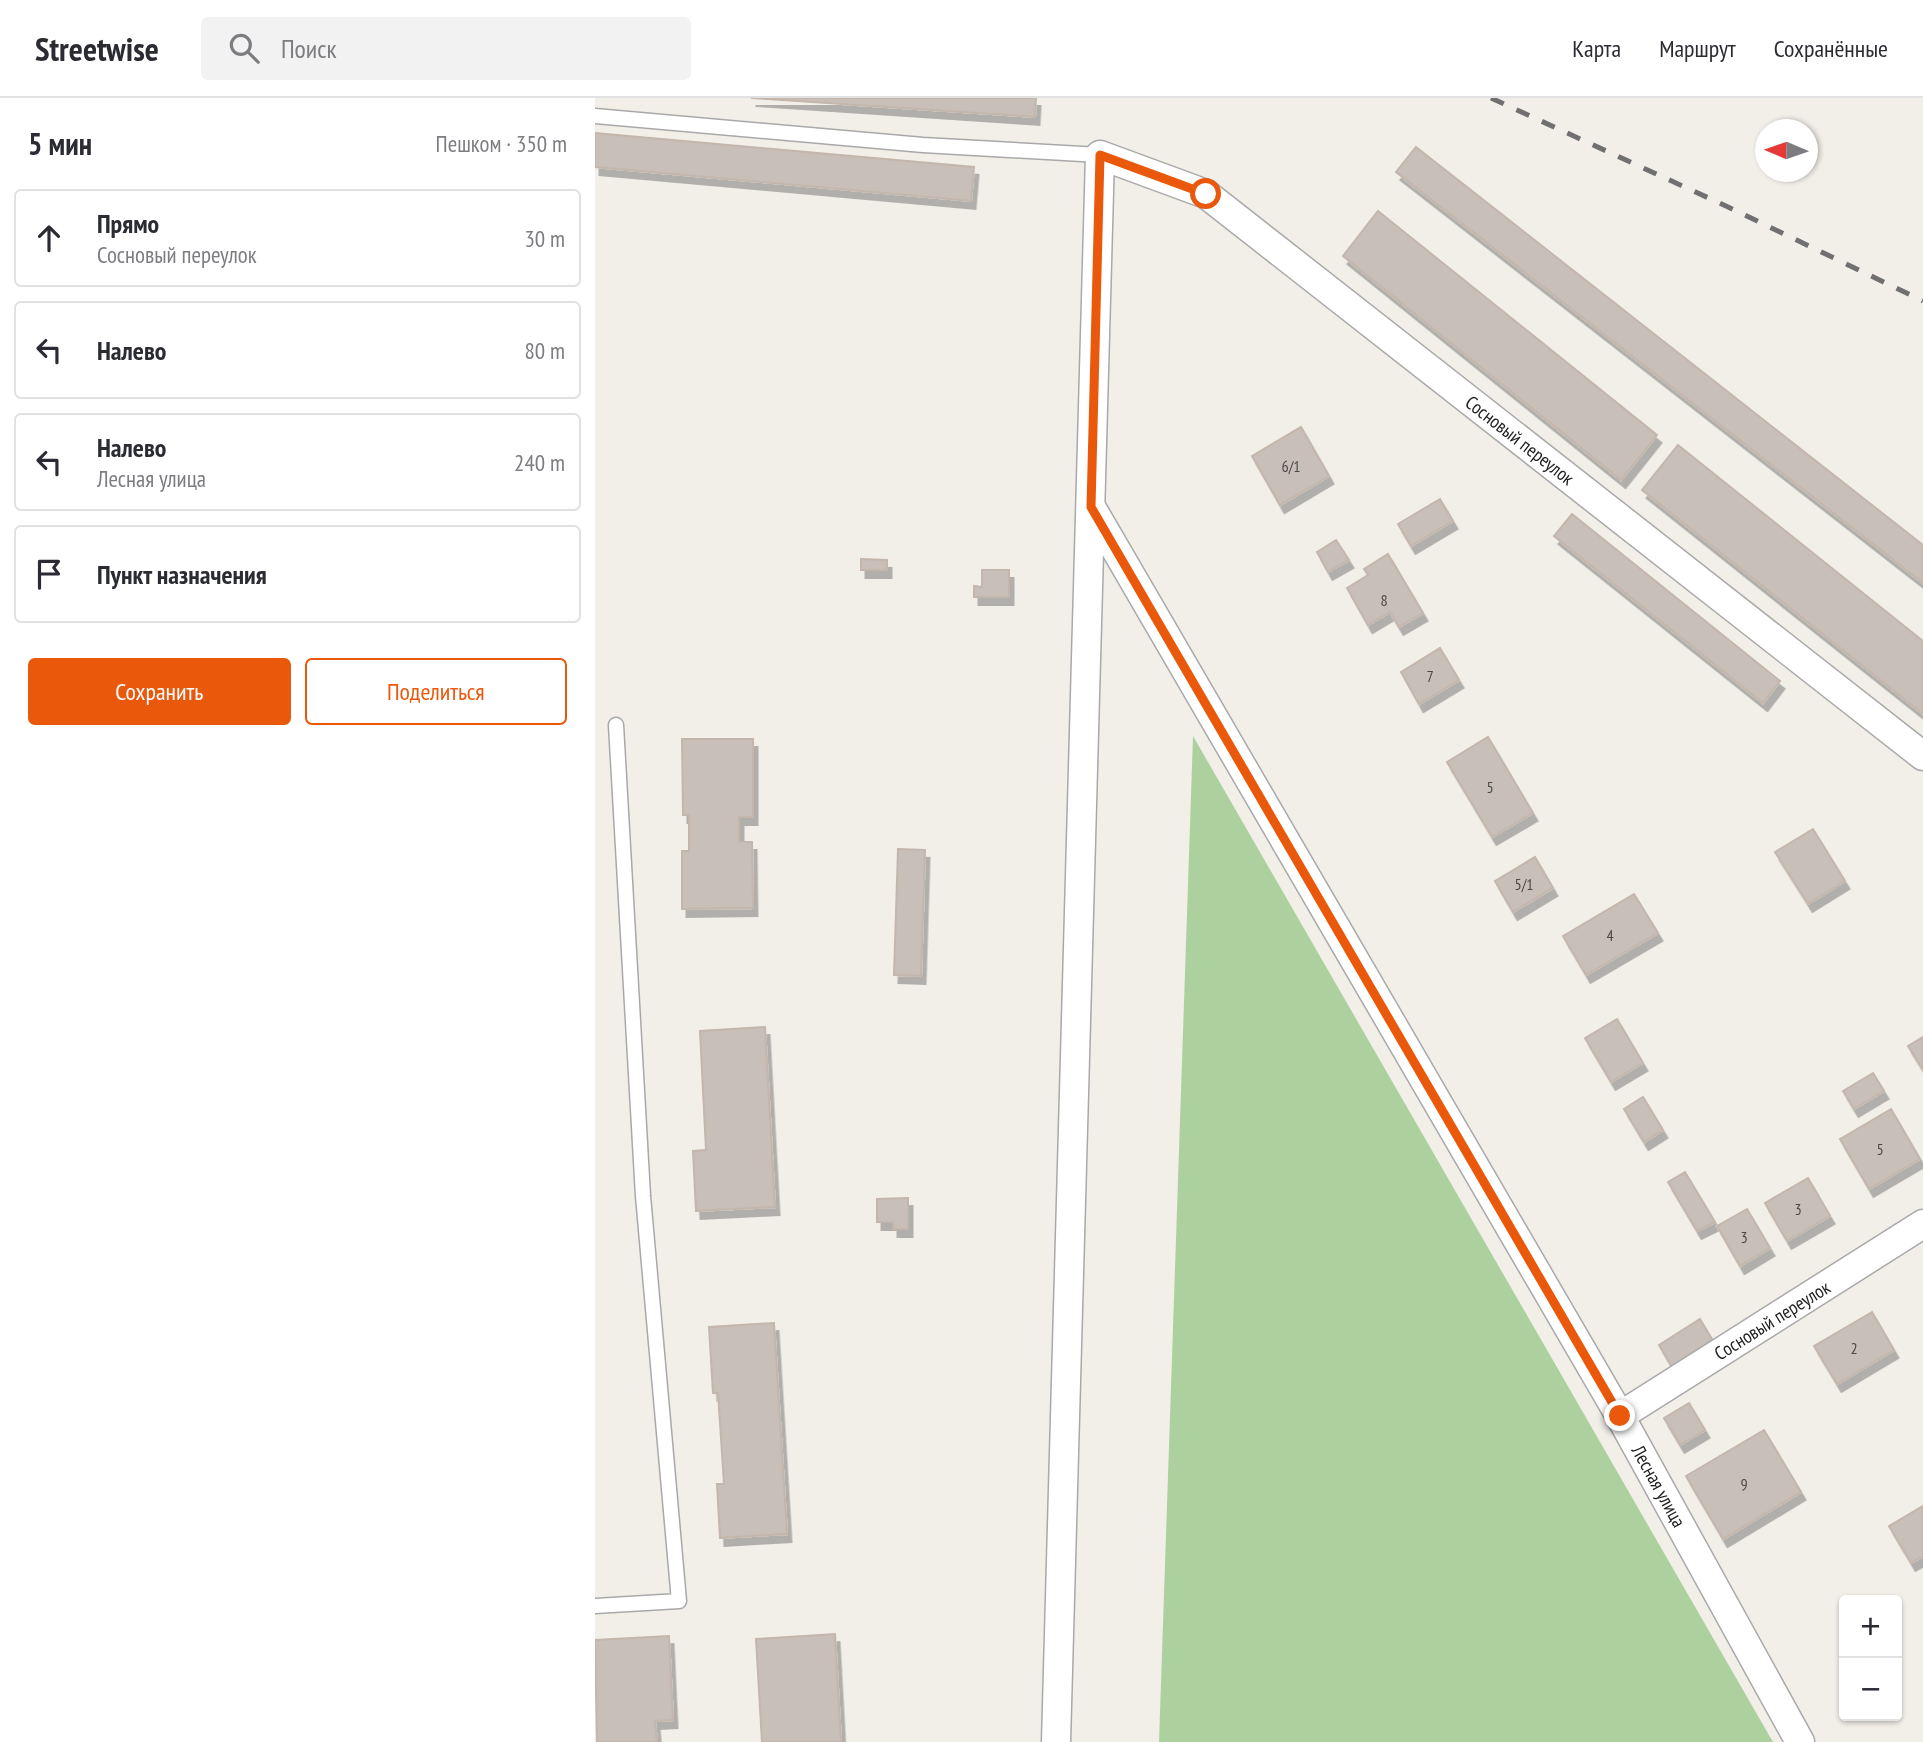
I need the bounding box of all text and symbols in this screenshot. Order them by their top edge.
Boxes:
search box [201,17,691,80]
text: Streetwise [35,27,159,70]
icon: search [225,29,263,67]
text: Поиск [281,32,337,65]
text: Карта [1572,33,1621,64]
text: Маршрут [1659,33,1736,64]
text: Сохранённые [1774,33,1888,64]
north arrow [1755,119,1818,182]
text: 5 мин [28,124,92,163]
text: Пешком · 350 m [436,129,567,158]
route start [1190,178,1221,209]
text: Прямо [97,207,159,240]
icon: ahead [30,219,68,257]
text: 30 m [524,224,565,253]
text: Сосновый переулок [97,240,257,269]
icon: left [30,331,68,369]
text: Налево [97,334,166,367]
text: 80 m [524,336,565,365]
street label: Сосновый переулок [1461,390,1580,490]
text: Налево [97,431,166,464]
icon: left [30,443,68,481]
text: 240 m [514,448,565,477]
house number: 6/1 [1281,456,1301,476]
text: Лесная улица [97,464,206,493]
icon: arrive [30,555,68,593]
text: Пункт назначения [97,558,267,591]
house number: 8 [1380,590,1388,610]
button: Сохранить [28,658,291,725]
button: Поделиться [305,658,567,725]
house number: 7 [1426,666,1434,686]
house number: 5 [1486,777,1494,797]
house number: 5/1 [1514,874,1534,894]
house number: 4 [1606,925,1614,945]
house number: 5 [1876,1139,1884,1159]
house number: 3 [1794,1199,1802,1219]
house number: 3 [1740,1227,1748,1247]
street label: Сосновый переулок [1710,1275,1835,1365]
house number: 2 [1850,1338,1858,1358]
route end [1604,1400,1635,1431]
street label: Лесная улица [1626,1440,1691,1531]
house number: 9 [1740,1474,1748,1494]
map controls [1839,1595,1902,1721]
button: + [1839,1595,1902,1658]
button: − [1839,1658,1902,1721]

